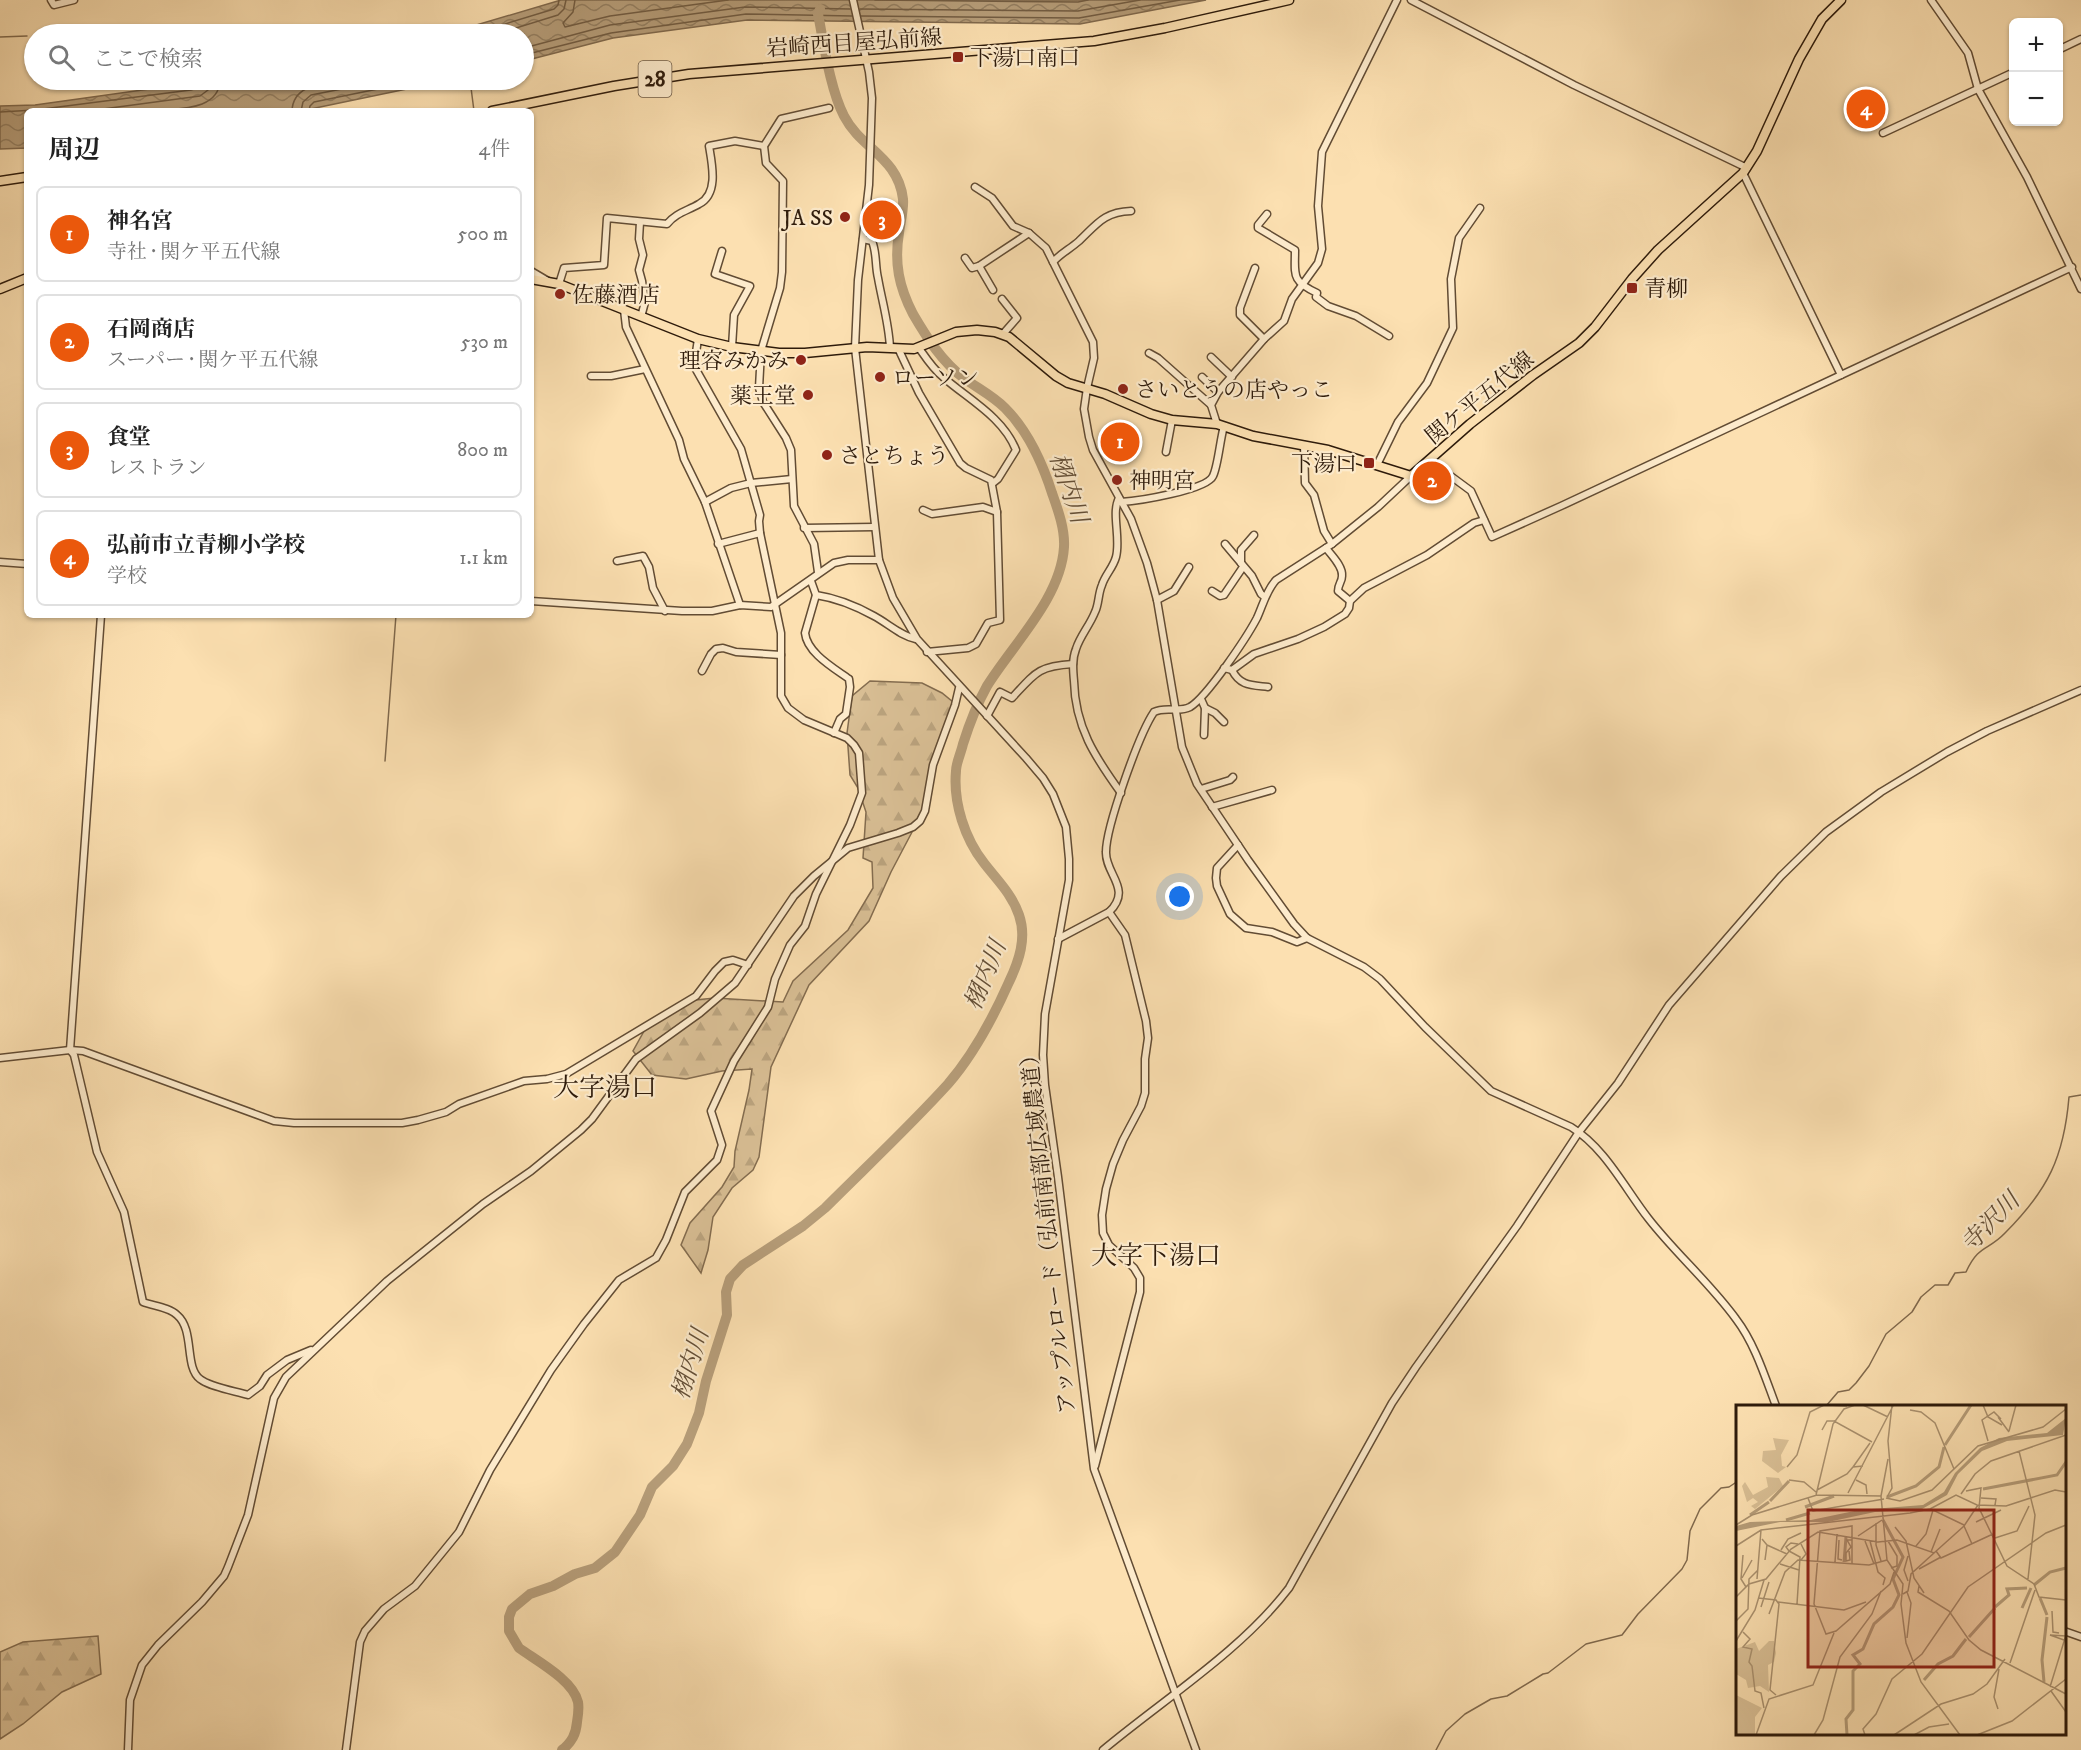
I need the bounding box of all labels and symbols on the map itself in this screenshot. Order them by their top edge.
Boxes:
street label: 岩崎西目屋弘前線 [765,24,943,63]
place label: 下湯口南口 [970,45,1080,72]
marker: 下湯口南口 [951,50,965,64]
road number: 28 [638,61,672,97]
pin: 4 [1846,86,1886,132]
pin: 3 [862,198,902,242]
place label: JA SS [781,205,833,232]
marker: JA SS [838,210,852,224]
place label: 青柳 [1644,276,1688,303]
marker: 青柳 [1625,281,1639,295]
place label: 佐藤酒店 [572,282,660,309]
marker: 佐藤酒店 [553,287,567,301]
street label: 関ケ平五代線 [1420,346,1540,450]
place label: 理容みかみ [679,348,789,375]
marker: 理容みかみ [794,353,808,367]
place label: ローソン [892,365,979,392]
marker: ローソン [873,370,887,384]
place label: さいとうの店やっこ [1135,377,1333,404]
marker: さいとうの店やっこ [1116,382,1130,396]
place label: 薬王堂 [730,383,796,410]
marker: 薬王堂 [801,388,815,402]
pin: 1 [1100,420,1140,464]
place label: さとちょう [839,443,949,470]
marker: さとちょう [820,448,834,462]
water label: 栩内川 [1042,449,1095,530]
place label: 下湯口 [1291,451,1357,478]
marker: 下湯口 [1362,456,1376,470]
pin: 2 [1412,458,1452,504]
place label: 神明宮 [1129,468,1195,495]
marker: 神明宮 [1110,473,1124,487]
your location [1165,882,1194,911]
water label: 栩内川 [959,934,1014,1014]
street label: アップルロード（弘前南部広域農道） [1016,1043,1081,1415]
district label: 大字湯口 [553,1072,657,1105]
water label: 寺沢川 [1955,1184,2029,1259]
district label: 大字下湯口 [1091,1240,1221,1273]
water label: 栩内川 [666,1323,717,1403]
inset map [1736,1405,2066,1735]

